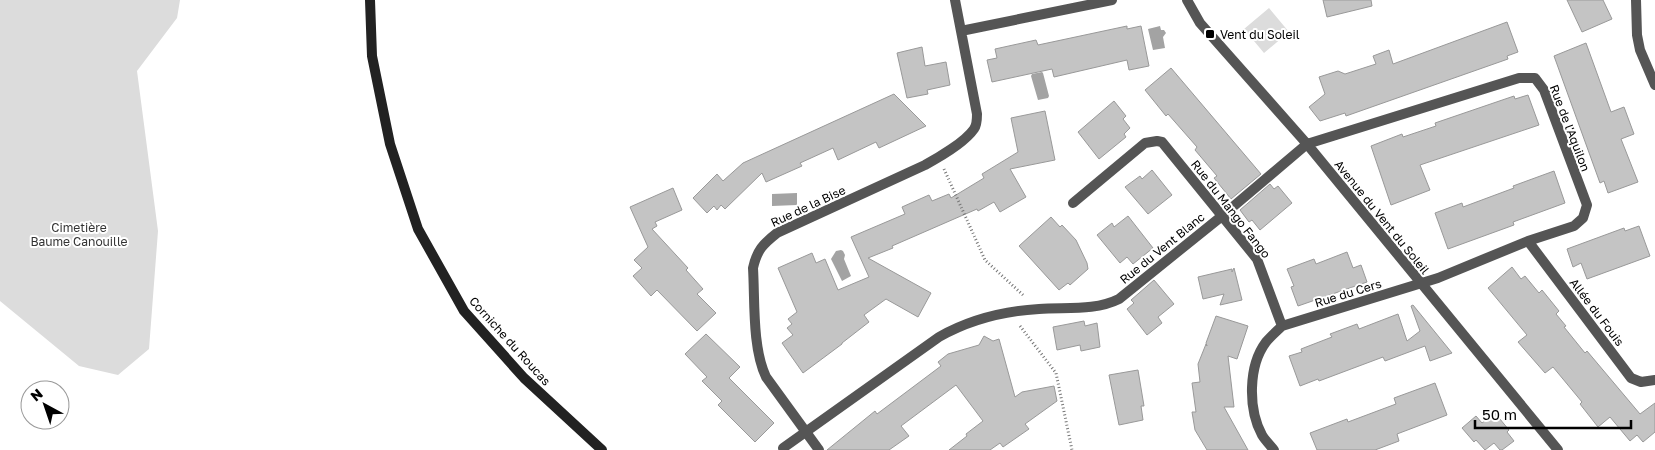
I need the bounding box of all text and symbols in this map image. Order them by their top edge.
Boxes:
place label: Vent du Soleil [1220,27,1300,42]
marker: Vent du Soleil [1204,28,1216,40]
street label: Rue de l'Aquilon [1547,83,1593,173]
street label: Rue du Mango Fango [1188,157,1274,261]
street label: Avenue du Vent du Soleil [1331,157,1433,277]
street label: Rue de la Bise [768,182,848,230]
street label: Rue du Vent Blanc [1117,209,1208,287]
park label: Cimetière Baume Canouille [30,220,128,249]
street label: Allée du Fouis [1567,275,1627,349]
street label: Rue du Cers [1313,276,1383,310]
street label: Corniche du Roucas [466,293,554,389]
north arrow [20,380,70,430]
text: N [27,385,46,405]
scale bar [1475,398,1631,430]
text: 50 m [1482,405,1517,423]

